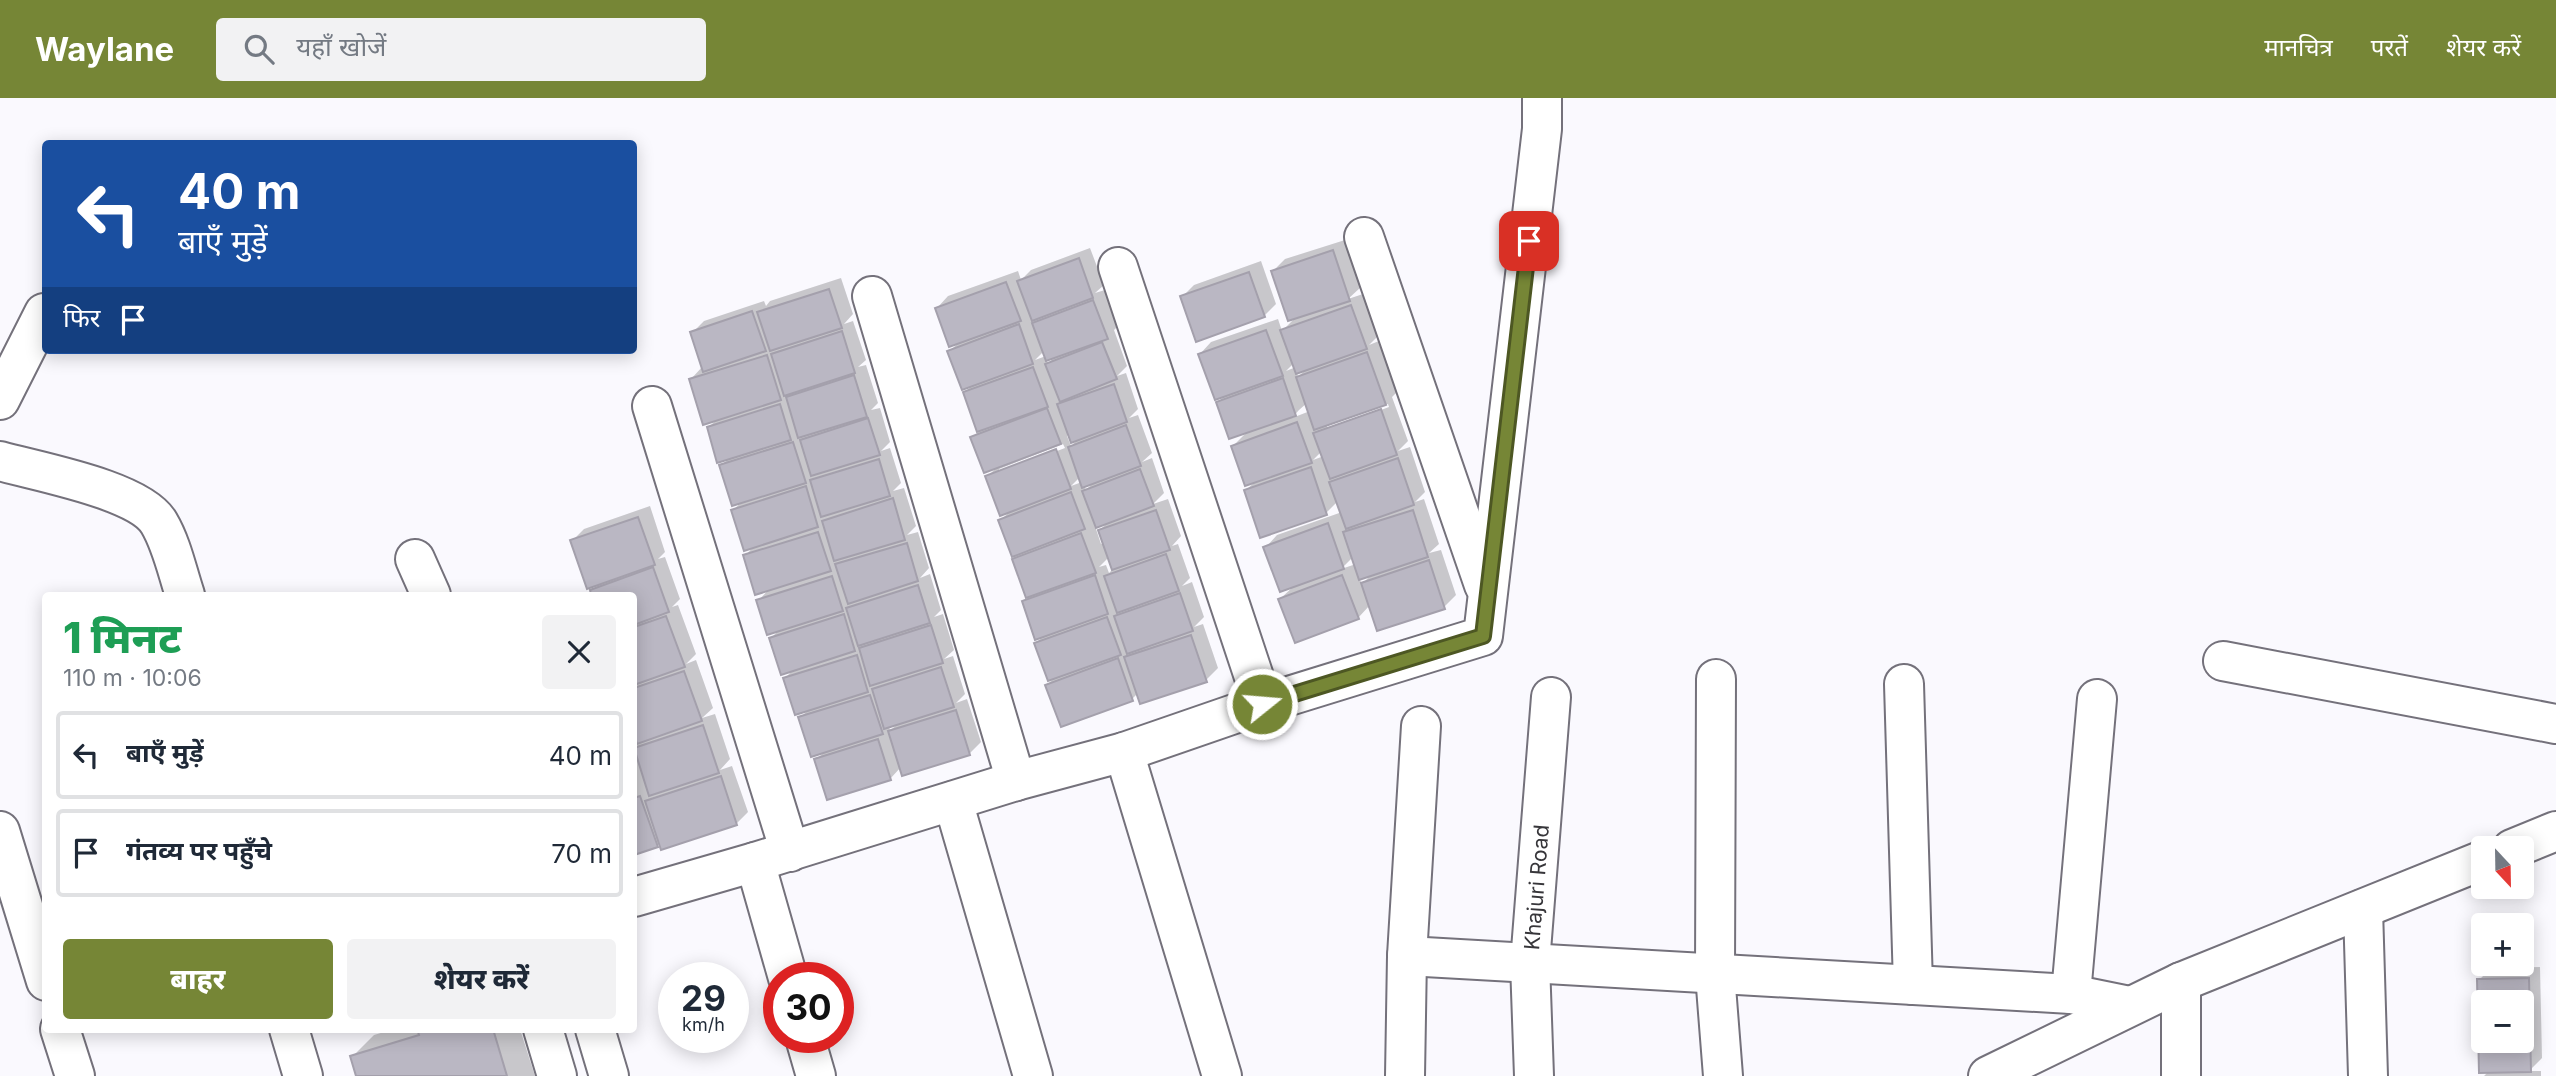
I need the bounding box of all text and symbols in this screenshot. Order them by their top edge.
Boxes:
search box [216,18,706,81]
text: Waylane [35,29,174,69]
icon: search [240,30,278,68]
text: यहाँ खोजें [296,31,386,62]
text: मानचित्र [2264,33,2333,62]
text: परतें [2371,33,2408,62]
text: शेयर करें [2446,33,2521,62]
text: 40 m [178,162,301,221]
icon: left [63,168,154,259]
pin [1499,211,1559,271]
text: बाएँ मुड़ें [178,222,268,261]
icon: arrive [1510,222,1548,260]
icon: arrive [114,301,152,339]
text: फिर [63,302,100,333]
text: 1 मिनट [63,612,181,663]
button: close [542,615,616,689]
text: 110 m · 10:06 [63,664,202,692]
position arrow [1225,667,1299,741]
icon: left [67,736,105,774]
text: बाएँ मुड़ें [126,737,203,768]
text: 40 m [549,740,612,771]
street label: Khajuri Road [1519,824,1553,951]
icon: arrive [67,834,105,872]
text: गंतव्य पर पहुँचे [126,835,272,866]
north arrow [2471,836,2534,900]
map controls [2471,836,2534,1053]
text: 70 m [551,838,612,869]
button: + [2471,913,2534,976]
button: बाहर [63,939,333,1019]
button: शेयर करें [347,939,616,1019]
speed limit sign: 30 [763,962,854,1053]
text: 29 [681,977,726,1019]
button: − [2471,990,2534,1053]
text: km/h [682,1014,725,1035]

